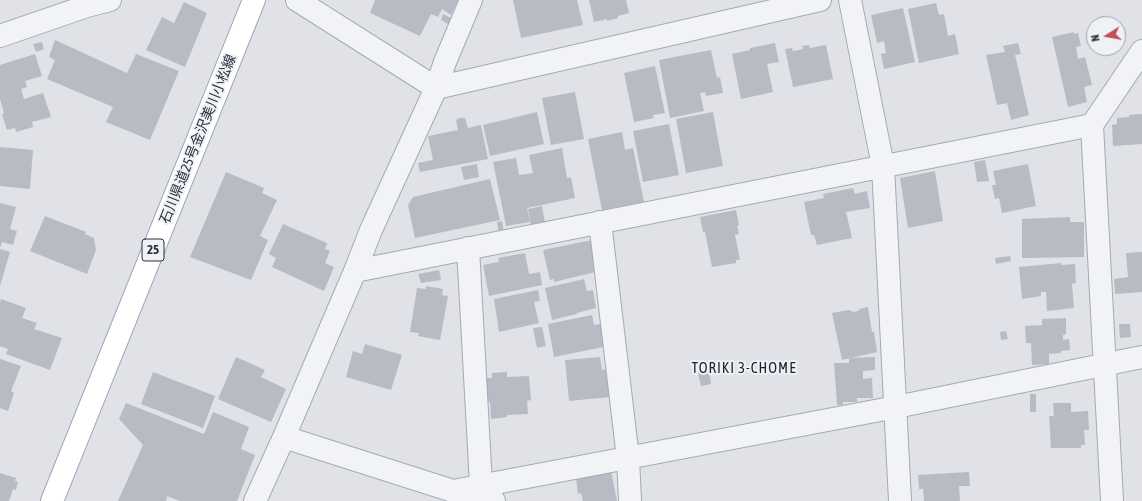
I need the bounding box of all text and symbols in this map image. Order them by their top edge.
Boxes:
north arrow [1086,16,1126,56]
text: N [1089,34,1102,42]
street label: 石川県道25号金沢美川小松線 [156,52,240,226]
road number: 25 [142,239,164,261]
district label: TORIKI 3-CHOME [691,359,797,377]

